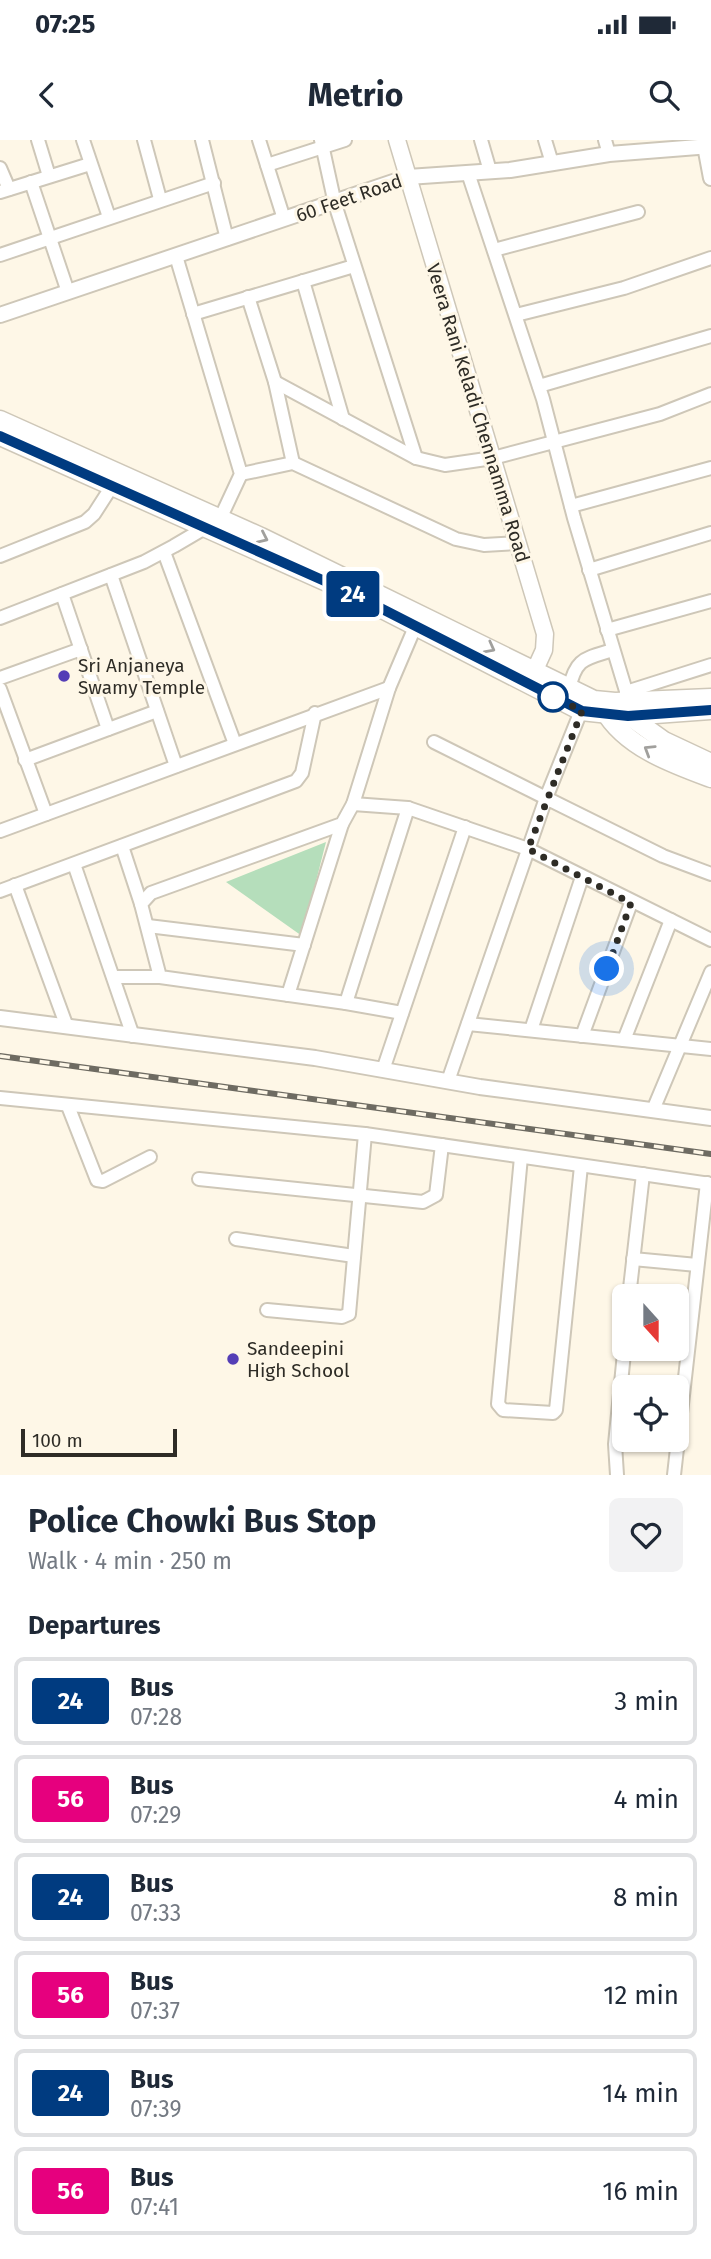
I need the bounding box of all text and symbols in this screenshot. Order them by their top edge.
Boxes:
text: 07:25 [35,9,95,40]
icon: back [28,76,66,114]
text: Metrio [308,76,403,114]
icon: search [645,76,683,114]
street label: 60 Feet Road [293,169,405,227]
street label: Veera Rani Keladi Chennamma Road [422,261,534,565]
one-way arrow [256,530,268,544]
line badge: 24 [322,571,384,617]
text: 24 [340,580,366,608]
one-way arrow [483,640,495,653]
place label: Sri Anjaneya Swamy Temple [78,654,205,699]
marker: Sri Anjaneya Swamy Temple [56,668,72,684]
unlabelled marker [538,682,568,712]
one-way arrow [644,745,657,758]
your location [589,951,624,986]
north arrow [612,1284,690,1362]
map controls [612,1284,689,1452]
place label: Sandeepini High School [247,1337,350,1382]
marker: Sandeepini High School [225,1351,241,1367]
button: locate [612,1375,689,1452]
scale bar [21,1426,177,1458]
text: 100 m [32,1429,83,1452]
button: heart [609,1498,683,1572]
text: Police Chowki Bus Stop [28,1501,376,1541]
text: Walk · 4 min · 250 m [28,1547,232,1575]
text: Departures [28,1610,161,1641]
text: Bus [130,1672,173,1703]
text: 3 min [614,1686,679,1717]
text: 24 [58,1687,83,1715]
text: 07:28 [130,1703,182,1731]
text: Bus [130,1770,173,1801]
text: 4 min [613,1784,679,1815]
text: 56 [57,1785,84,1813]
text: 07:29 [130,1801,181,1829]
text: Bus [130,1868,173,1899]
text: 8 min [613,1882,679,1913]
text: 24 [58,1883,83,1911]
text: 07:33 [130,1899,181,1927]
text: Bus [130,1966,173,1997]
text: 12 min [603,1980,679,2011]
text: 56 [57,1981,84,2009]
text: 07:37 [130,1997,180,2025]
text: Bus [130,2064,173,2095]
text: 14 min [602,2078,679,2109]
text: 24 [58,2079,83,2107]
text: 07:39 [130,2095,182,2123]
text: Bus [130,2162,173,2193]
text: 16 min [602,2176,679,2207]
text: 56 [57,2177,84,2205]
text: 07:41 [130,2193,179,2221]

